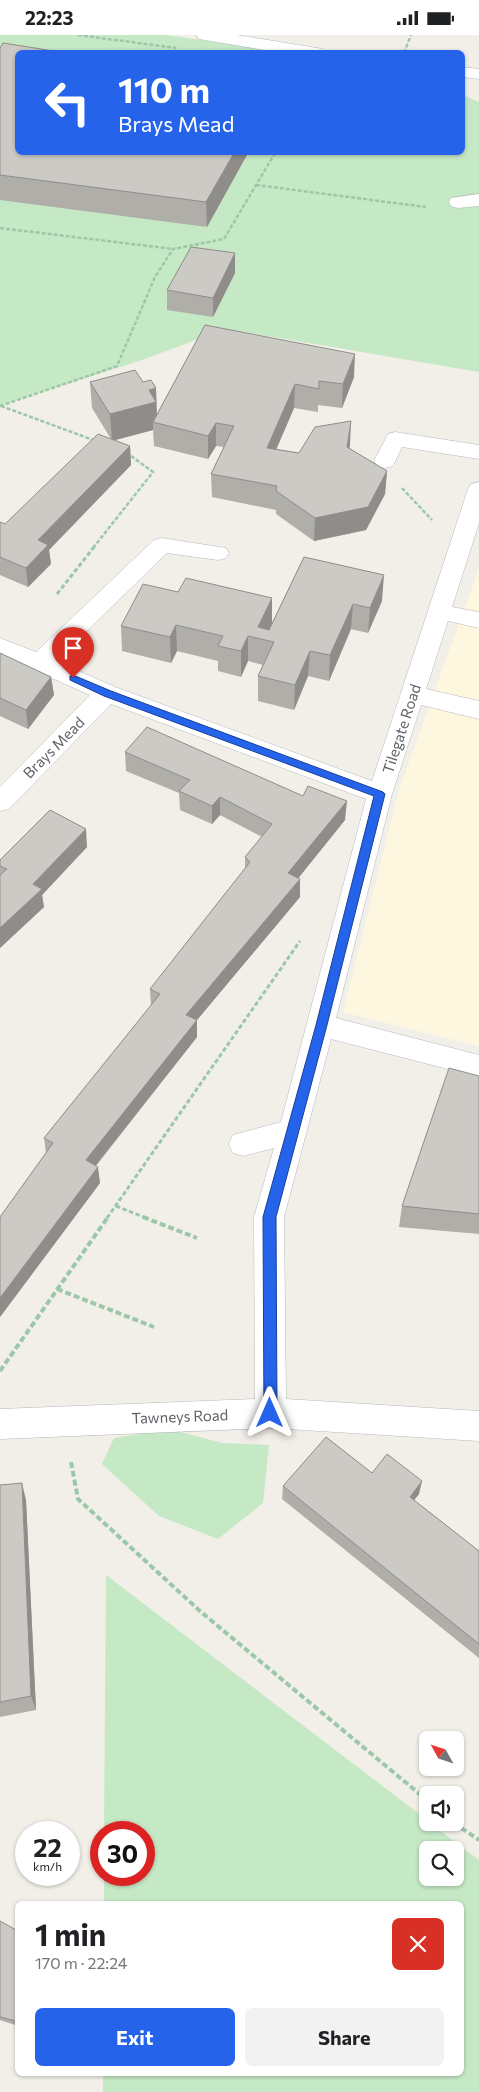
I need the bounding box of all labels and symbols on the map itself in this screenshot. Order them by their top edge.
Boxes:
pin [52,627,94,678]
street label: Tilegate Road [378,682,424,776]
street label: Brays Mead [19,713,88,782]
position arrow [243,1386,295,1438]
street label: Tawneys Road [131,1405,229,1427]
north arrow [419,1731,464,1776]
speed limit sign: 30 [90,1821,155,1886]

